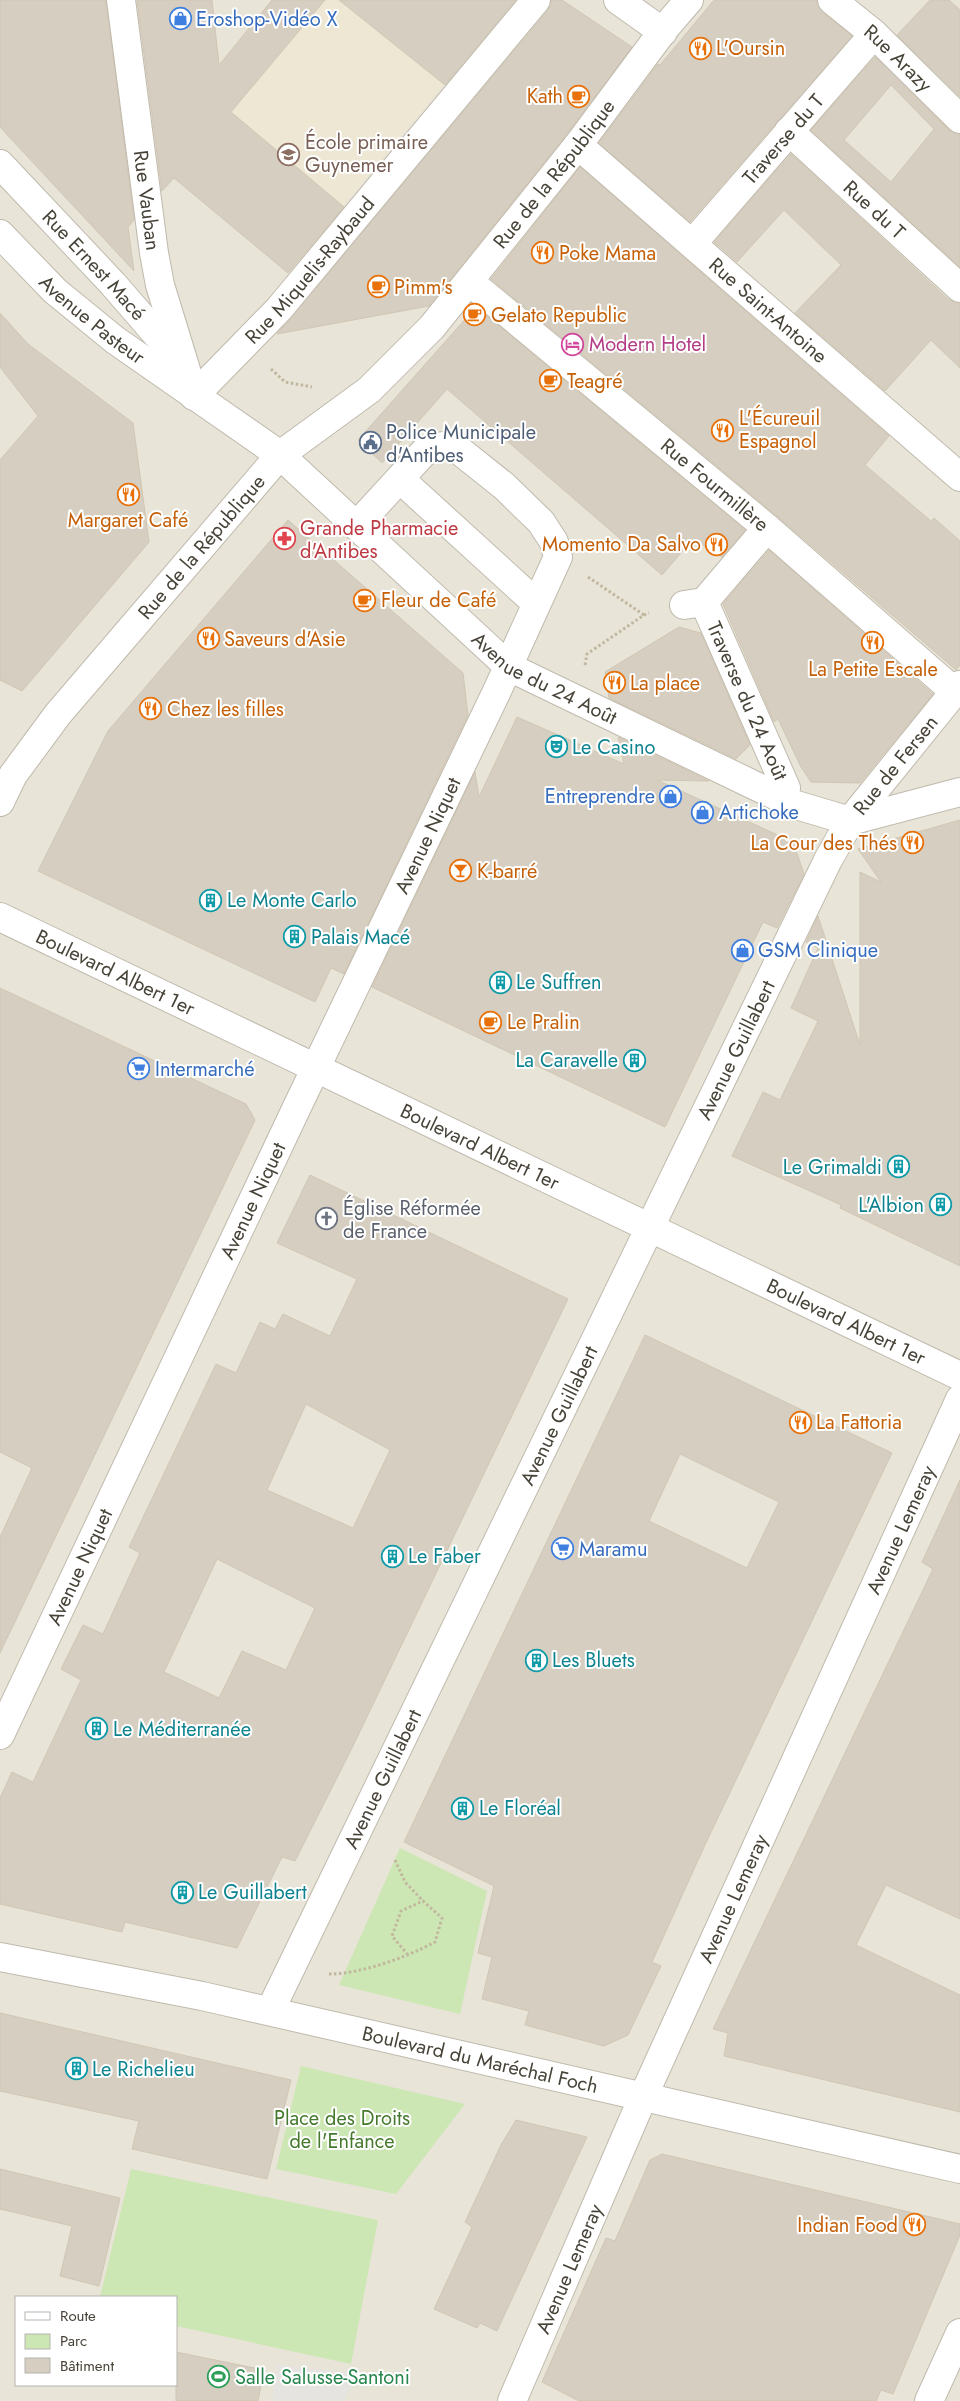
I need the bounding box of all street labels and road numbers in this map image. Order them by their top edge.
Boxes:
street label: Rue Arazy [858,17,939,99]
street label: Traverse du T [736,87,831,191]
street label: Rue de la République [486,93,622,255]
street label: Rue Vauban [126,148,168,252]
street label: Rue du T [837,173,912,246]
street label: Rue Miquelis-Raybaud [238,190,381,350]
street label: Rue Ernest Macé [36,203,153,327]
street label: Rue Saint-Antoine [703,251,834,370]
street label: Avenue Pasteur [32,268,151,371]
street label: Rue Fourmillère [654,431,775,538]
street label: Rue de la République [131,468,272,626]
street label: Traverse du 24 Août [700,617,795,785]
street label: Avenue du 24 Août [465,625,622,732]
street label: Rue de Fersen [846,709,945,821]
street label: Avenue Niquet [387,772,468,899]
street label: Boulevard Albert 1er [31,922,200,1023]
street label: Avenue Guillabert [690,975,782,1125]
street label: Boulevard Albert 1er [396,1096,565,1197]
street label: Avenue Niquet [213,1137,293,1264]
street label: Boulevard Albert 1er [762,1271,931,1372]
street label: Avenue Guillabert [513,1341,605,1490]
street label: Avenue Lemeray [859,1460,943,1599]
street label: Avenue Niquet [39,1504,120,1630]
street label: Avenue Guillabert [336,1704,429,1853]
street label: Avenue Lemeray [691,1829,775,1968]
street label: Boulevard du Maréchal Foch [359,2019,601,2100]
street label: Avenue Lemeray [528,2199,610,2338]

